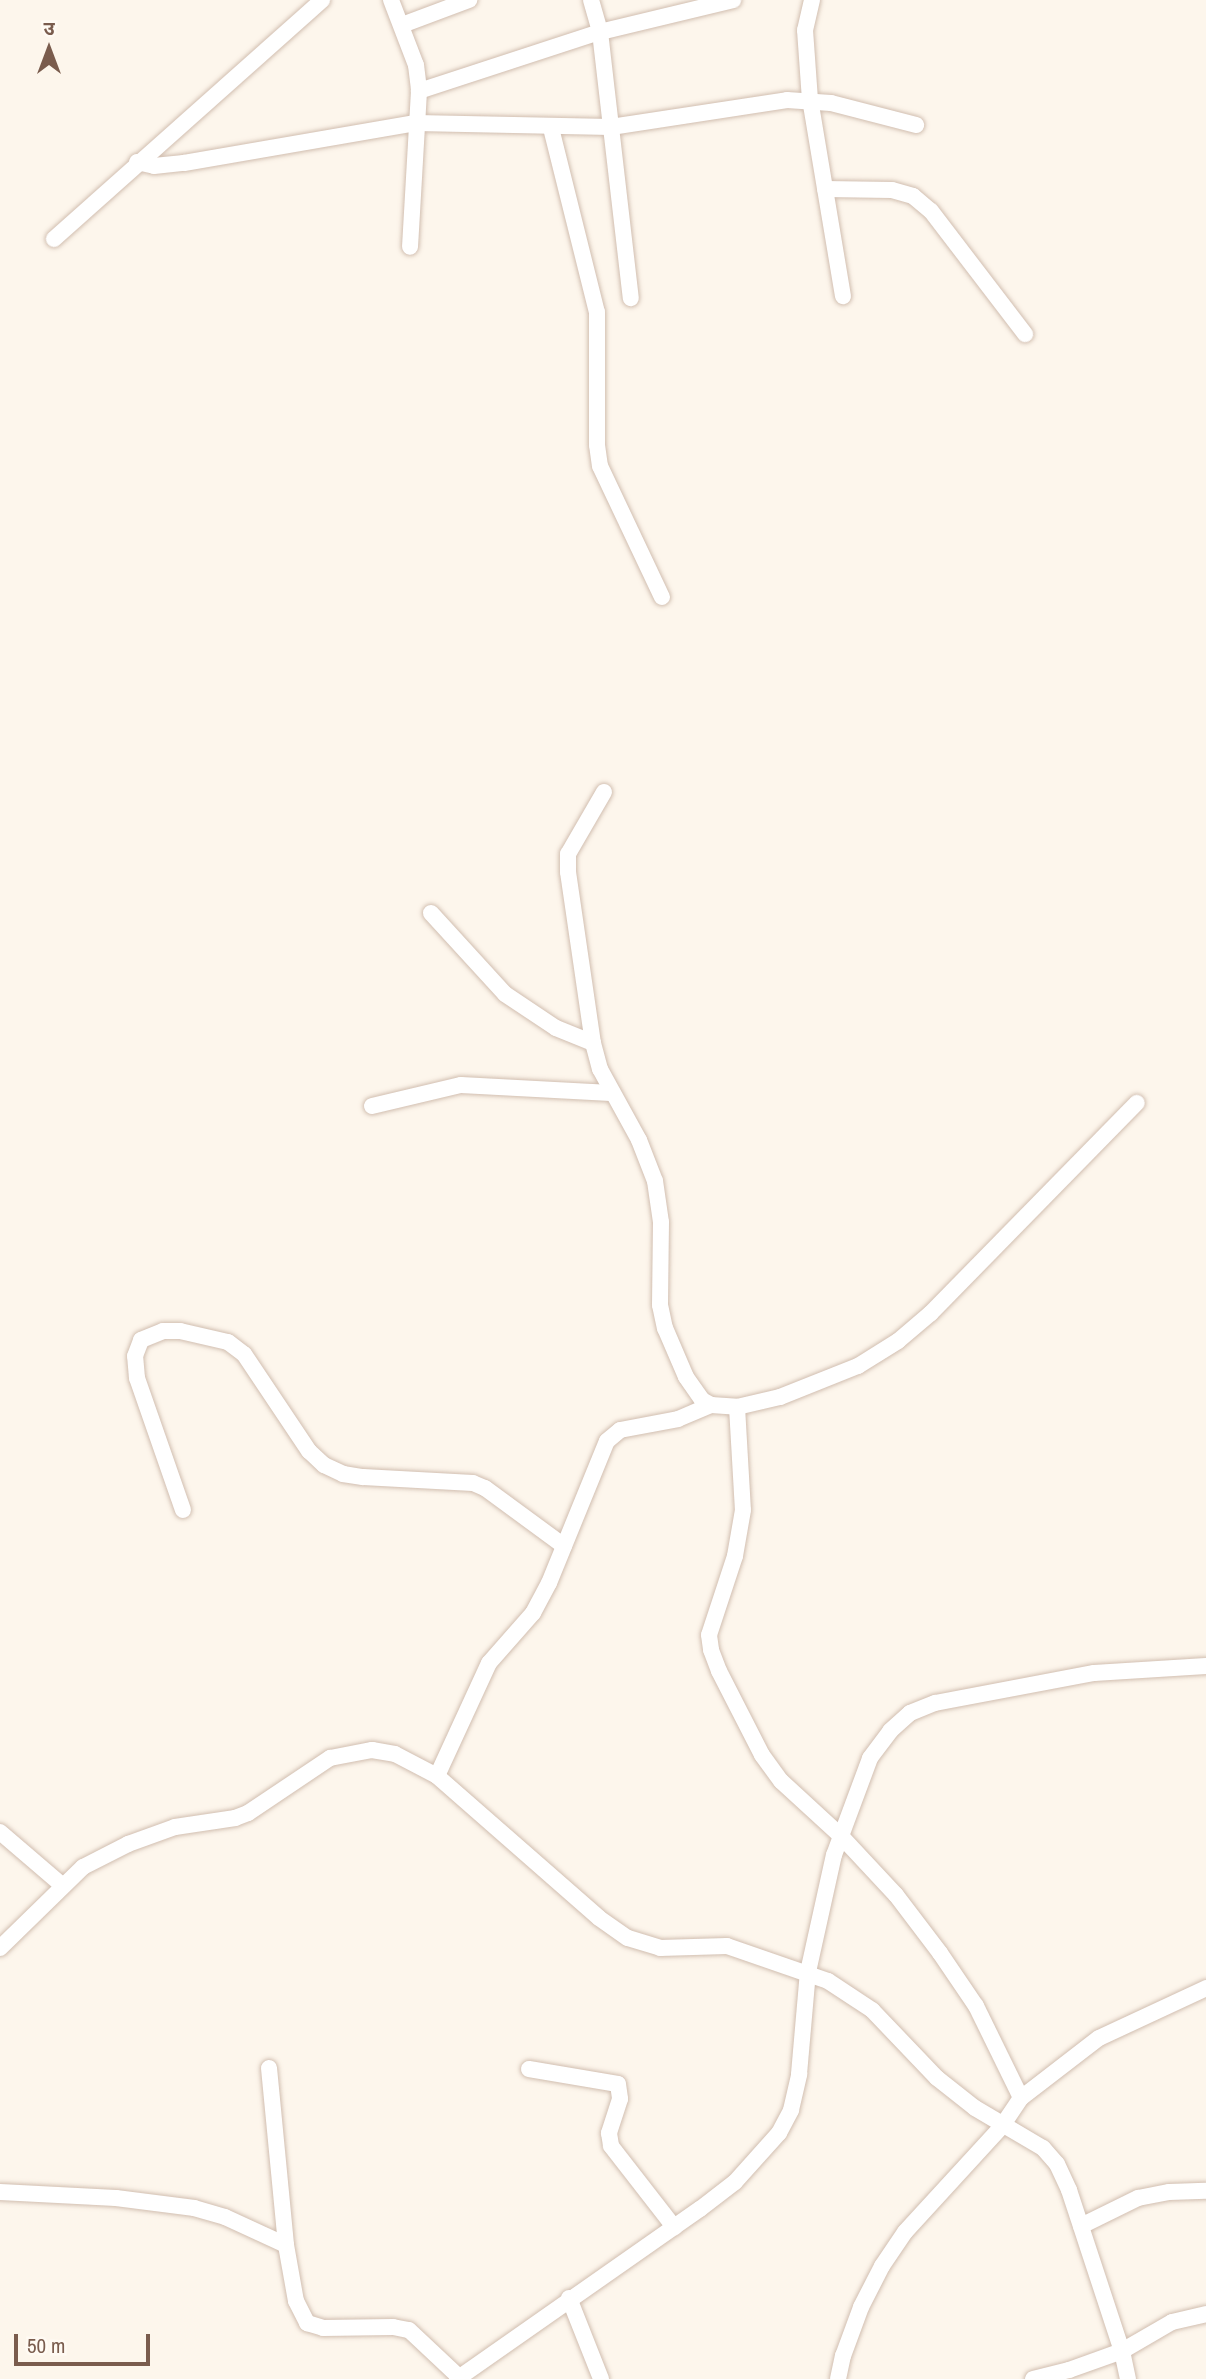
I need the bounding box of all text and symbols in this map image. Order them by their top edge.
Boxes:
north arrow [14,14,84,84]
text: उ [43,15,55,41]
scale bar [18,2320,154,2364]
text: 50 m [27,2331,65,2360]

